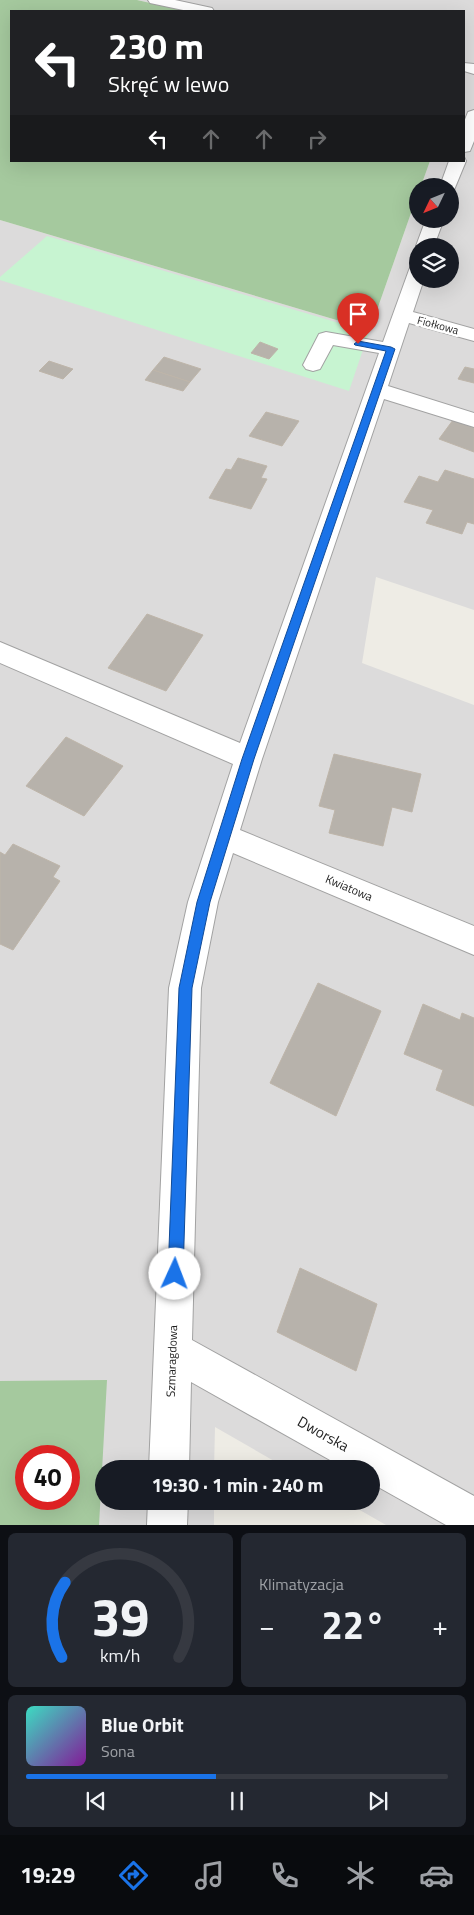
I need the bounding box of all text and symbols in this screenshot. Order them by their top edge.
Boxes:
text: 230 m [108,19,204,73]
icon: left [25,30,90,95]
text: Skręć w lewo [108,67,229,101]
icon: left [144,125,172,153]
icon: ahead [197,125,225,153]
icon: ahead [250,125,278,153]
icon: right [303,125,331,153]
north arrow [409,178,459,228]
map controls [409,178,459,288]
button: layers [409,238,459,288]
pin [337,293,379,344]
icon: arrive [344,300,372,328]
street label: Fiołkowa [416,312,461,338]
street label: Kwiatowa [323,869,376,906]
position arrow [148,1247,200,1299]
street label: Szmaragdowa [161,1325,182,1397]
street label: Dworska [293,1410,354,1457]
speed limit sign: 40 [15,1445,80,1510]
text: 19:30 · 1 min · 240 m [151,1470,324,1499]
text: Klimatyzacja [259,1572,344,1596]
text: 39 [91,1577,150,1656]
text: 22° [322,1596,385,1654]
text: − [259,1604,275,1647]
text: + [432,1604,448,1647]
text: km/h [100,1642,141,1669]
text: Blue Orbit [101,1710,184,1739]
text: Sona [101,1739,135,1763]
icon: previous [82,1787,110,1815]
icon: pause [223,1787,251,1815]
icon: next [364,1787,392,1815]
text: 19:29 [20,1858,75,1892]
icon: directions [116,1858,151,1893]
icon: music [192,1858,227,1893]
icon: phone [267,1858,302,1893]
icon: climate [343,1858,378,1893]
icon: car [419,1858,454,1893]

